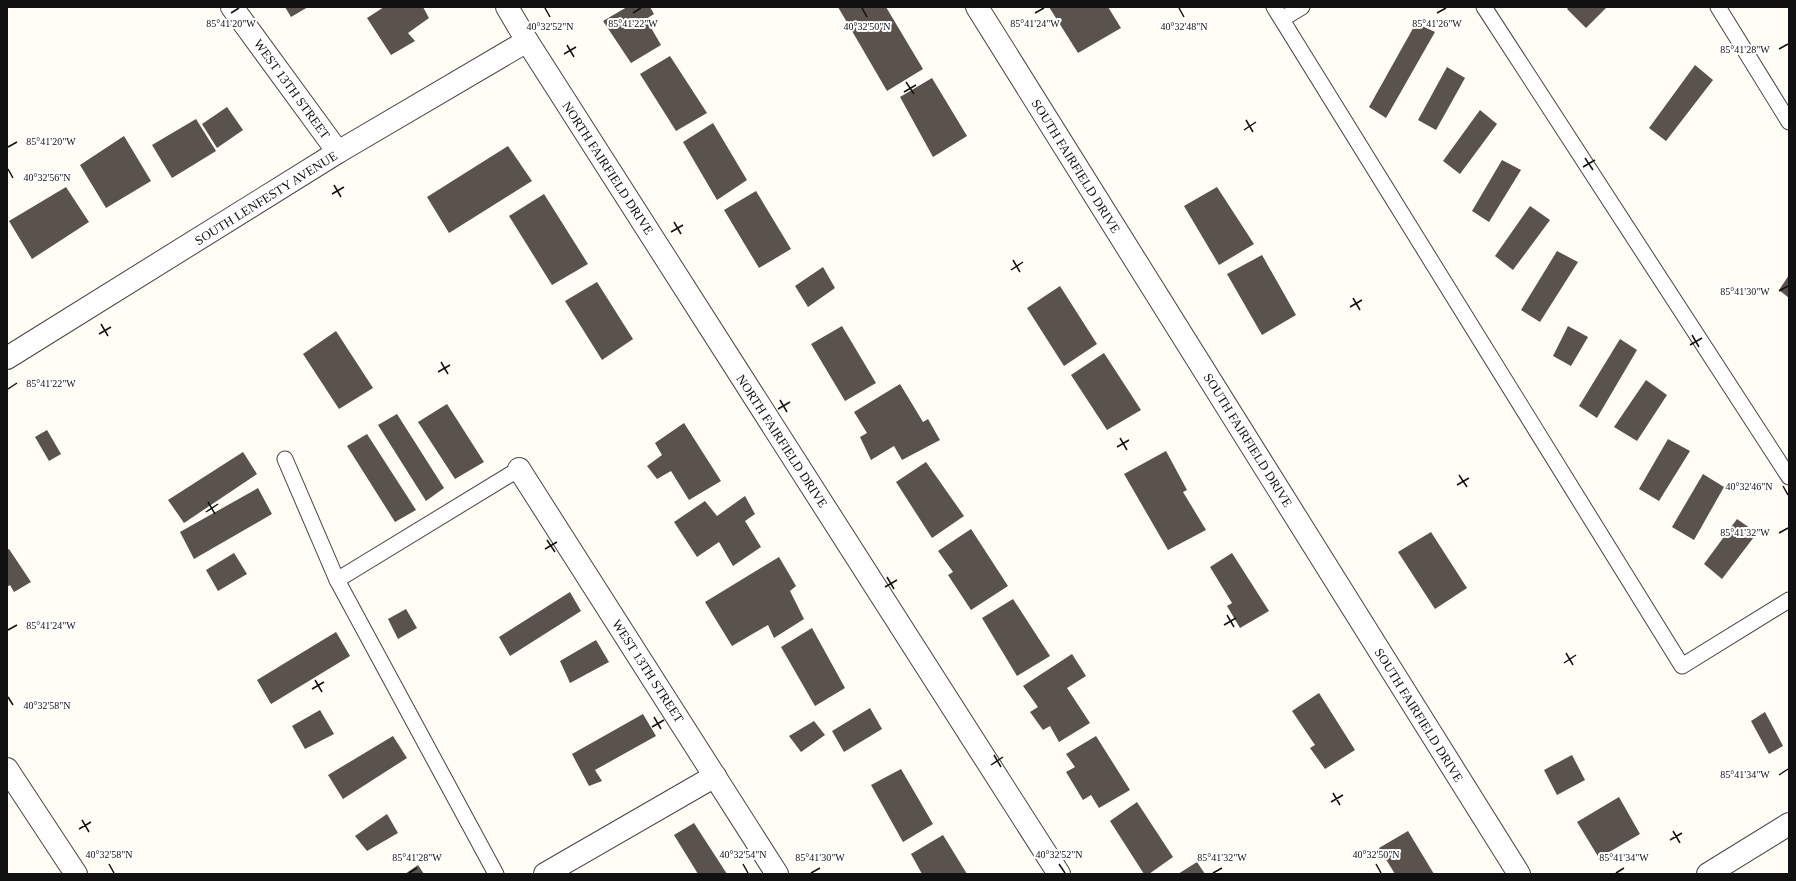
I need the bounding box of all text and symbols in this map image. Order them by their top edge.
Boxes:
text: 85°41'20"W [206,18,256,29]
text: 85°41'22"W [608,18,658,29]
text: 85°41'24"W [1010,18,1060,29]
text: 85°41'26"W [1412,18,1462,29]
text: 40°32'52"N [526,21,574,32]
text: 40°32'50"N [843,21,891,32]
text: 40°32'48"N [1160,21,1208,32]
street label: WEST 13TH STREET [251,36,333,142]
text: 85°41'28"W [1720,44,1770,55]
street label: SOUTH FAIRFIELD DRIVE [1029,96,1123,236]
street label: NORTH FAIRFIELD DRIVE [559,99,657,237]
text: 85°41'20"W [26,136,76,147]
street label: SOUTH LENFESTY AVENUE [192,148,340,248]
text: 40°32'56"N [23,172,71,183]
text: 85°41'30"W [1720,286,1770,297]
street label: SOUTH FAIRFIELD DRIVE [1201,370,1295,510]
street label: NORTH FAIRFIELD DRIVE [733,372,831,510]
text: 85°41'22"W [26,378,76,389]
text: 40°32'46"N [1725,481,1773,492]
text: 85°41'32"W [1720,527,1770,538]
street label: WEST 13TH STREET [609,617,687,725]
text: 85°41'24"W [26,620,76,631]
street label: SOUTH FAIRFIELD DRIVE [1372,645,1466,785]
text: 40°32'58"N [23,700,71,711]
text: 85°41'34"W [1720,769,1770,780]
text: 40°32'58"N [85,849,133,860]
text: 40°32'54"N [719,849,767,860]
text: 40°32'52"N [1035,849,1083,860]
text: 40°32'50"N [1352,849,1400,860]
text: 85°41'28"W [392,852,442,863]
text: 85°41'30"W [795,852,845,863]
text: 85°41'32"W [1197,852,1247,863]
text: 85°41'34"W [1599,852,1649,863]

